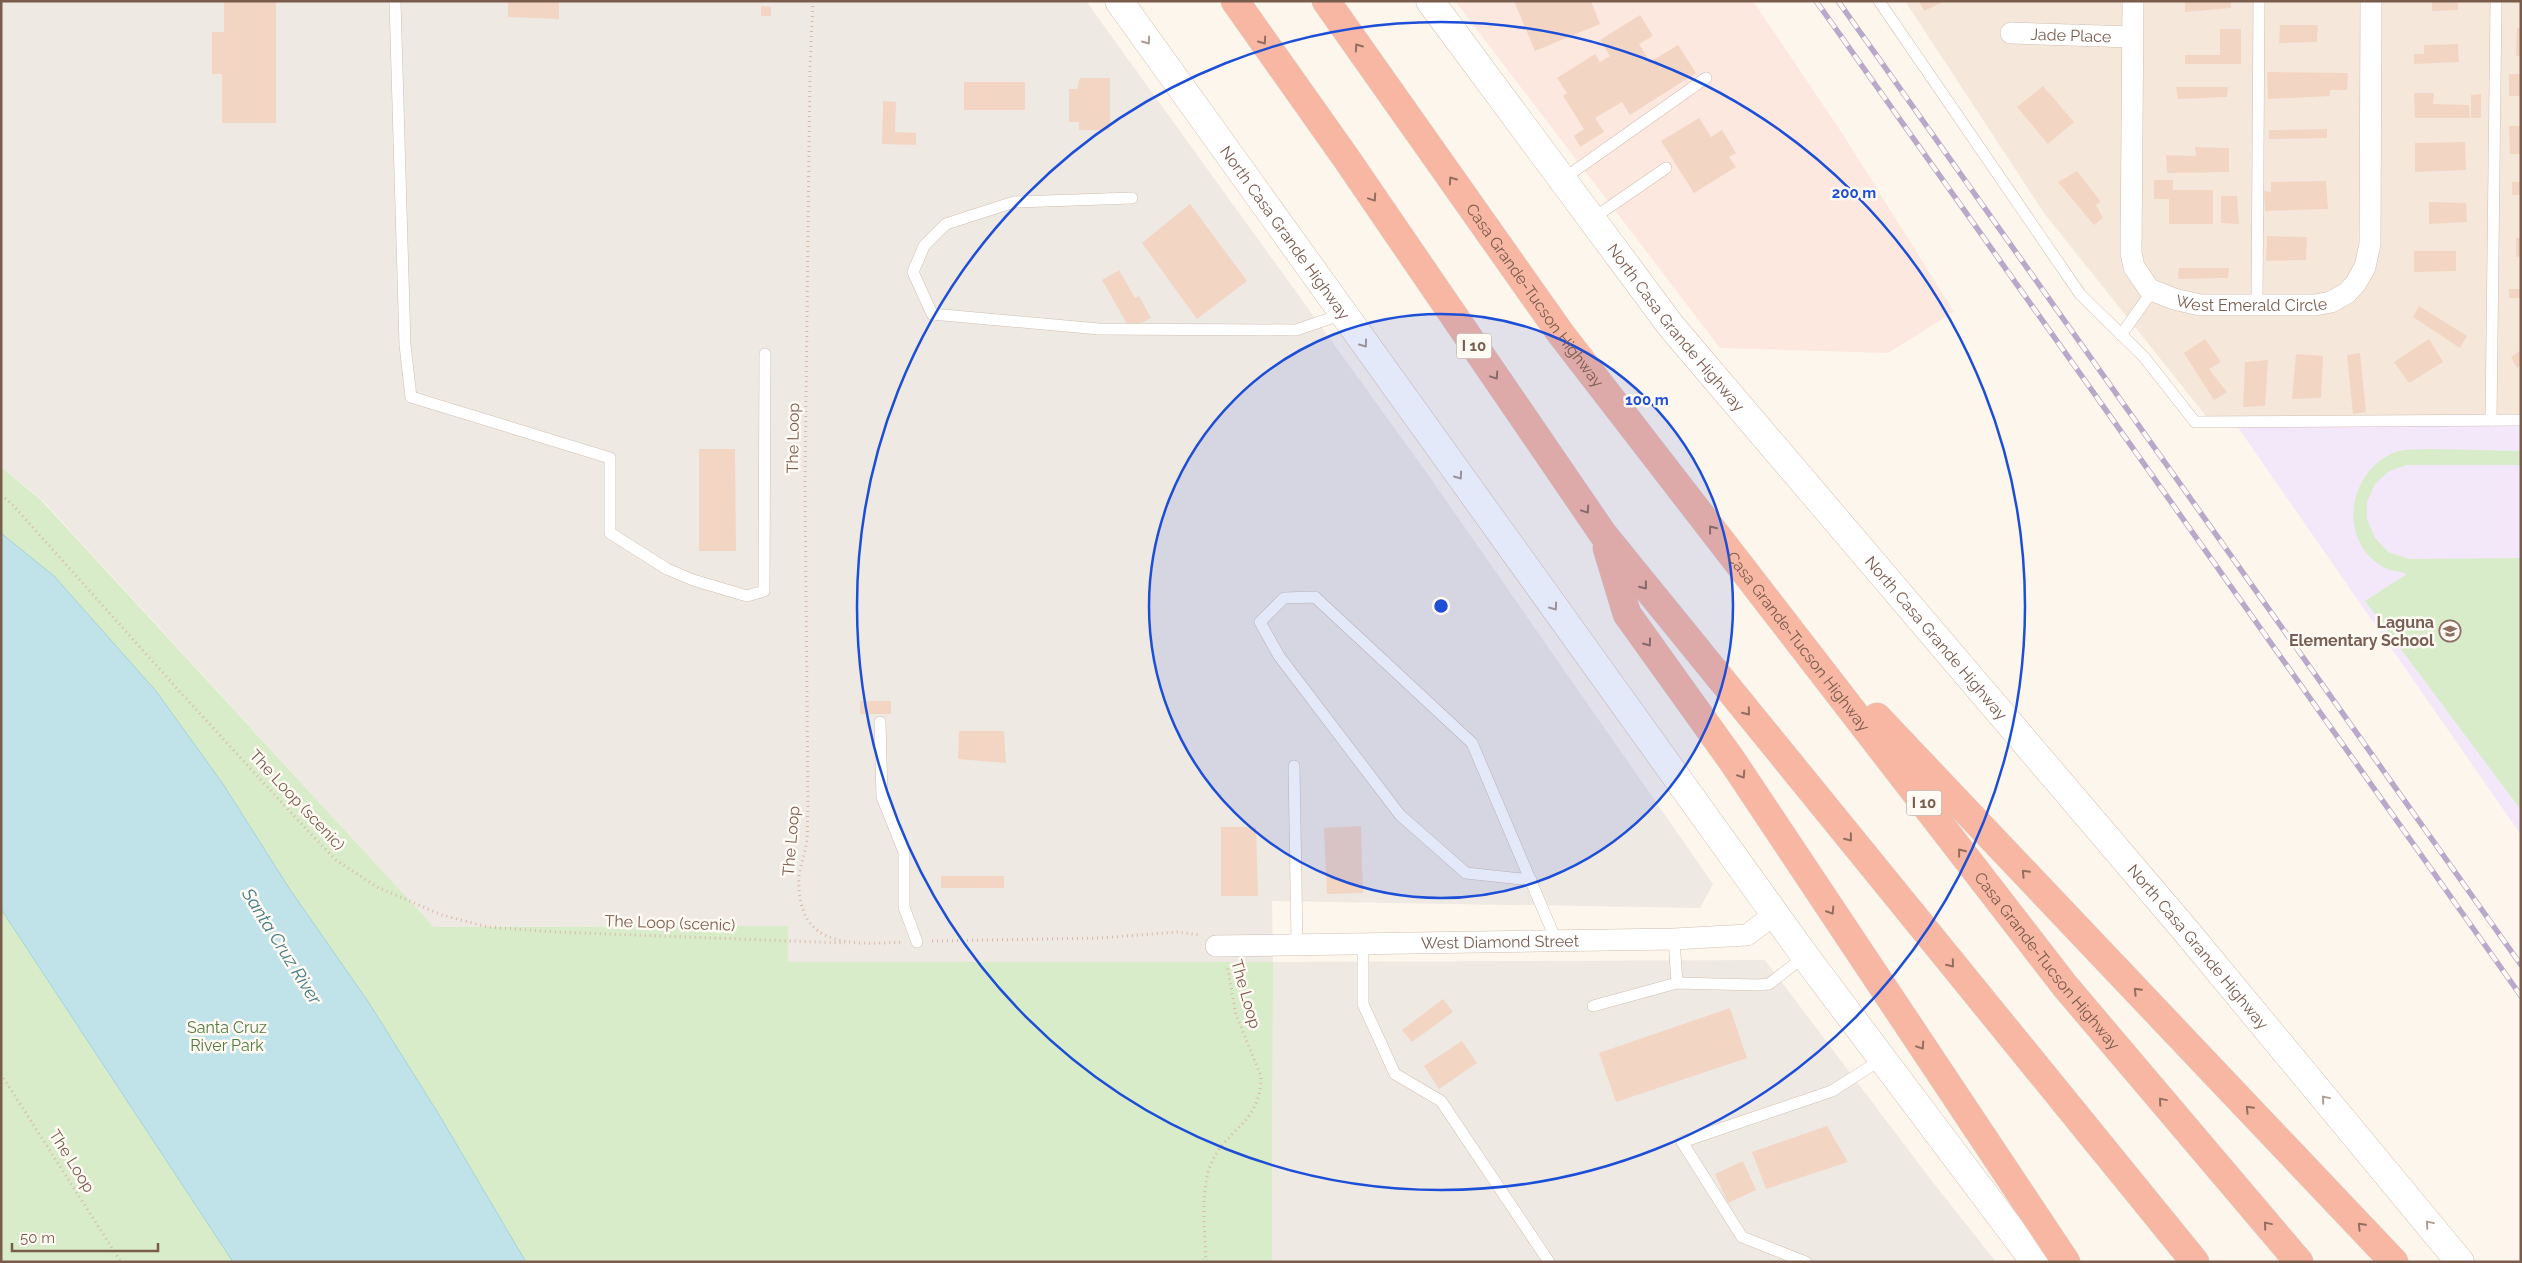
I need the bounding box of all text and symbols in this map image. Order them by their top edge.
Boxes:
street label: Jade Place [2030,24,2112,46]
one-way arrow [1141,35,1150,45]
one-way arrow [1257,35,1266,45]
one-way arrow [1355,43,1364,53]
street label: North Casa Grande Highway [1216,142,1354,323]
one-way arrow [1449,176,1458,186]
text: 200 m [1832,184,1876,202]
one-way arrow [1367,193,1377,202]
street label: Casa Grande-Tucson Highway [1462,200,1608,391]
street label: North Casa Grande Highway [1604,240,1749,415]
street label: West Emerald Circle [2174,290,2329,315]
road number: I 10 [1456,334,1492,358]
one-way arrow [1358,338,1367,348]
one-way arrow [1489,370,1498,380]
text: 100 m [1625,391,1669,409]
street label: The Loop [783,402,803,473]
one-way arrow [1453,470,1462,479]
one-way arrow [1580,504,1589,514]
one-way arrow [1710,526,1718,535]
street label: Casa Grande-Tucson Highway [1723,548,1874,735]
street label: North Casa Grande Highway [1861,552,2012,724]
one-way arrow [1639,580,1648,589]
centre of rings [1432,597,1450,615]
one-way arrow [1548,602,1557,611]
place label: Laguna Elementary School [2289,613,2435,650]
school or university icon: Laguna Elementary School [2438,619,2462,643]
one-way arrow [1642,637,1650,646]
one-way arrow [1741,706,1749,715]
street label: The Loop (scenic) [245,746,349,854]
one-way arrow [1735,770,1745,779]
road number: I 10 [1906,790,1942,816]
street label: The Loop [778,805,804,877]
one-way arrow [1843,832,1851,841]
one-way arrow [1959,849,1967,858]
street label: North Casa Grande Highway [2124,860,2273,1033]
street label: Casa Grande-Tucson Highway [1971,868,2124,1054]
one-way arrow [2022,870,2031,879]
water label: Santa Cruz River [237,883,327,1009]
one-way arrow [1825,905,1834,915]
street label: The Loop (scenic) [604,911,736,935]
street label: West Diamond Street [1421,931,1580,952]
street label: The Loop [1227,957,1265,1031]
one-way arrow [1946,959,1955,968]
one-way arrow [2134,987,2143,996]
park label: Santa Cruz River Park [187,1018,267,1055]
one-way arrow [1915,1041,1924,1050]
one-way arrow [2322,1096,2330,1105]
one-way arrow [2159,1097,2168,1106]
one-way arrow [2246,1105,2255,1114]
street label: The Loop [45,1126,99,1196]
scale bar [12,1220,159,1252]
one-way arrow [2264,1221,2273,1230]
one-way arrow [2426,1221,2434,1230]
one-way arrow [2358,1223,2367,1232]
text: 50 m [20,1229,55,1247]

